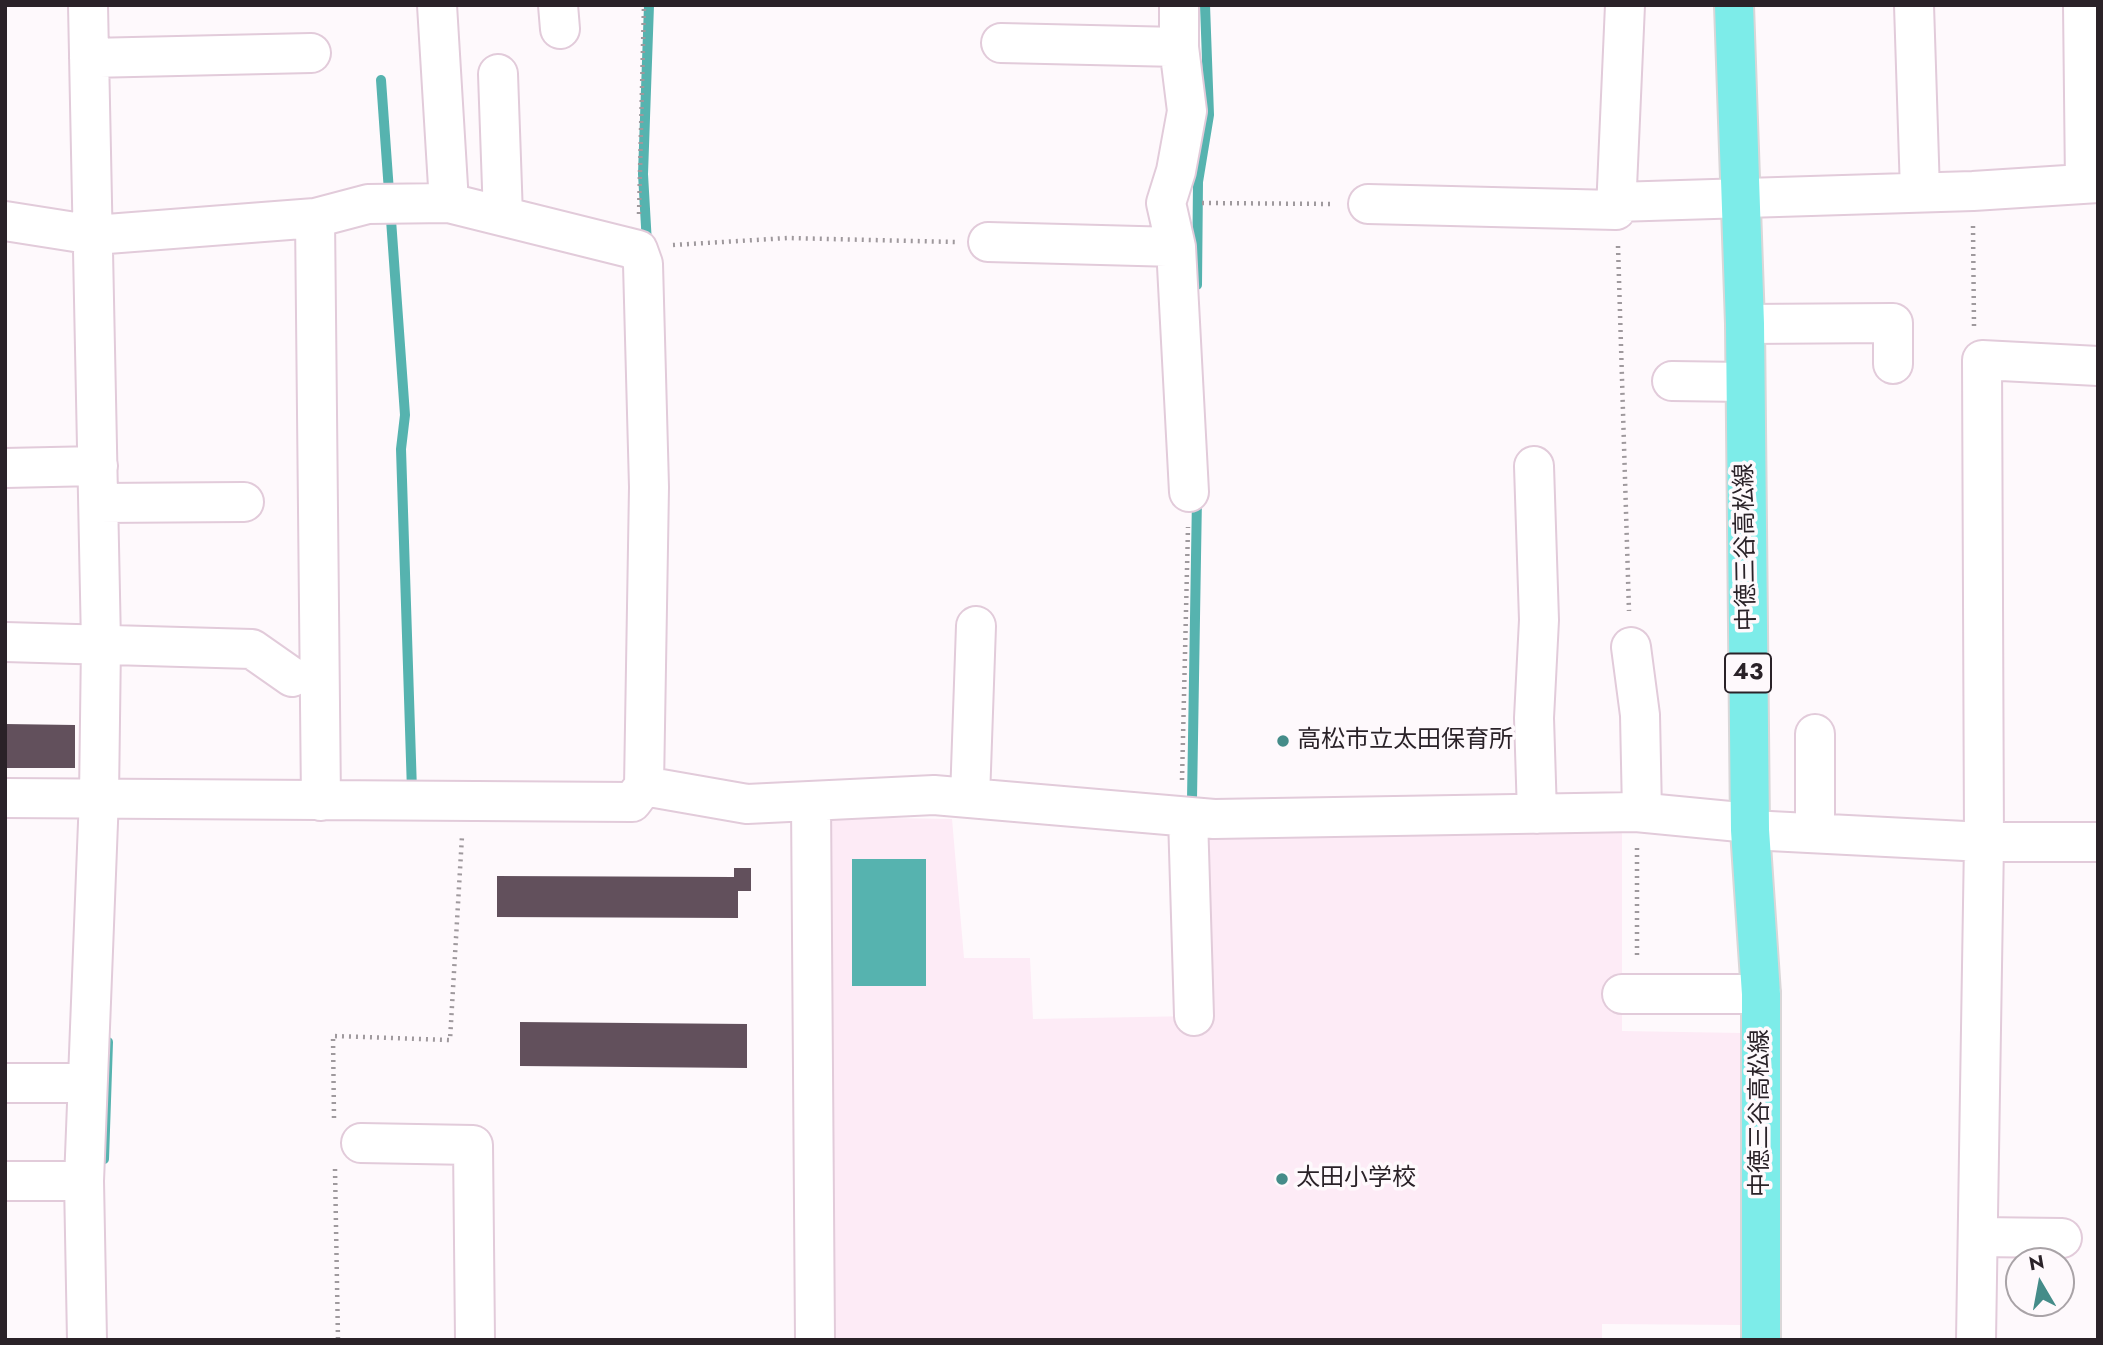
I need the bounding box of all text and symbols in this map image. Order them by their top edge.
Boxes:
street label: 中徳三谷高松線 [1731,463,1763,631]
road number: 43 [1725,653,1771,692]
place label: 高松市立太田保育所 [1297,727,1513,755]
marker: 高松市立太田保育所 [1275,733,1291,749]
street label: 中徳三谷高松線 [1747,1029,1775,1197]
place label: 太田小学校 [1296,1165,1416,1193]
marker: 太田小学校 [1274,1171,1290,1187]
north arrow [2005,1247,2075,1317]
text: N [2027,1248,2046,1277]

